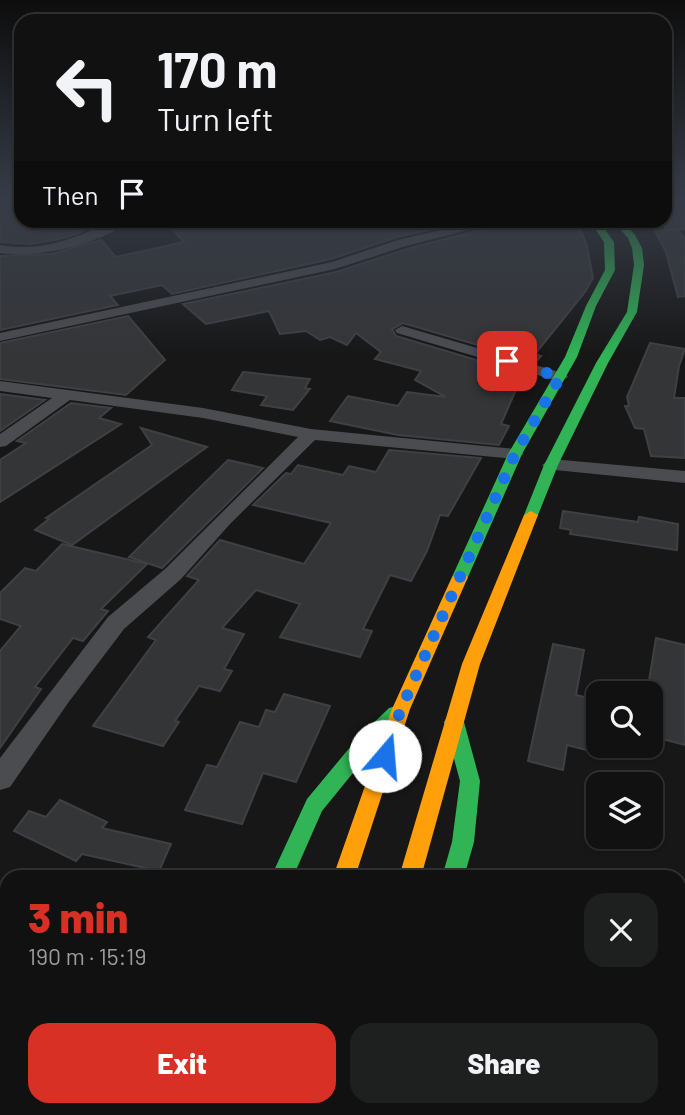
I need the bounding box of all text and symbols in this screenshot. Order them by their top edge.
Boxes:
text: 170 m [157,39,277,98]
icon: left [42,42,133,133]
text: Turn left [157,99,274,137]
icon: arrive [113,175,151,213]
text: Then [42,179,99,210]
pin [477,331,537,391]
icon: arrive [488,342,526,380]
map controls [586,681,663,849]
button: search [586,681,663,758]
position arrow [348,719,422,793]
button: layers [586,772,663,849]
text: 3 min [28,891,128,941]
button: close [584,893,658,967]
text: 190 m · 15:19 [28,942,146,970]
button: Exit [28,1023,336,1103]
button: Share [350,1023,658,1103]

